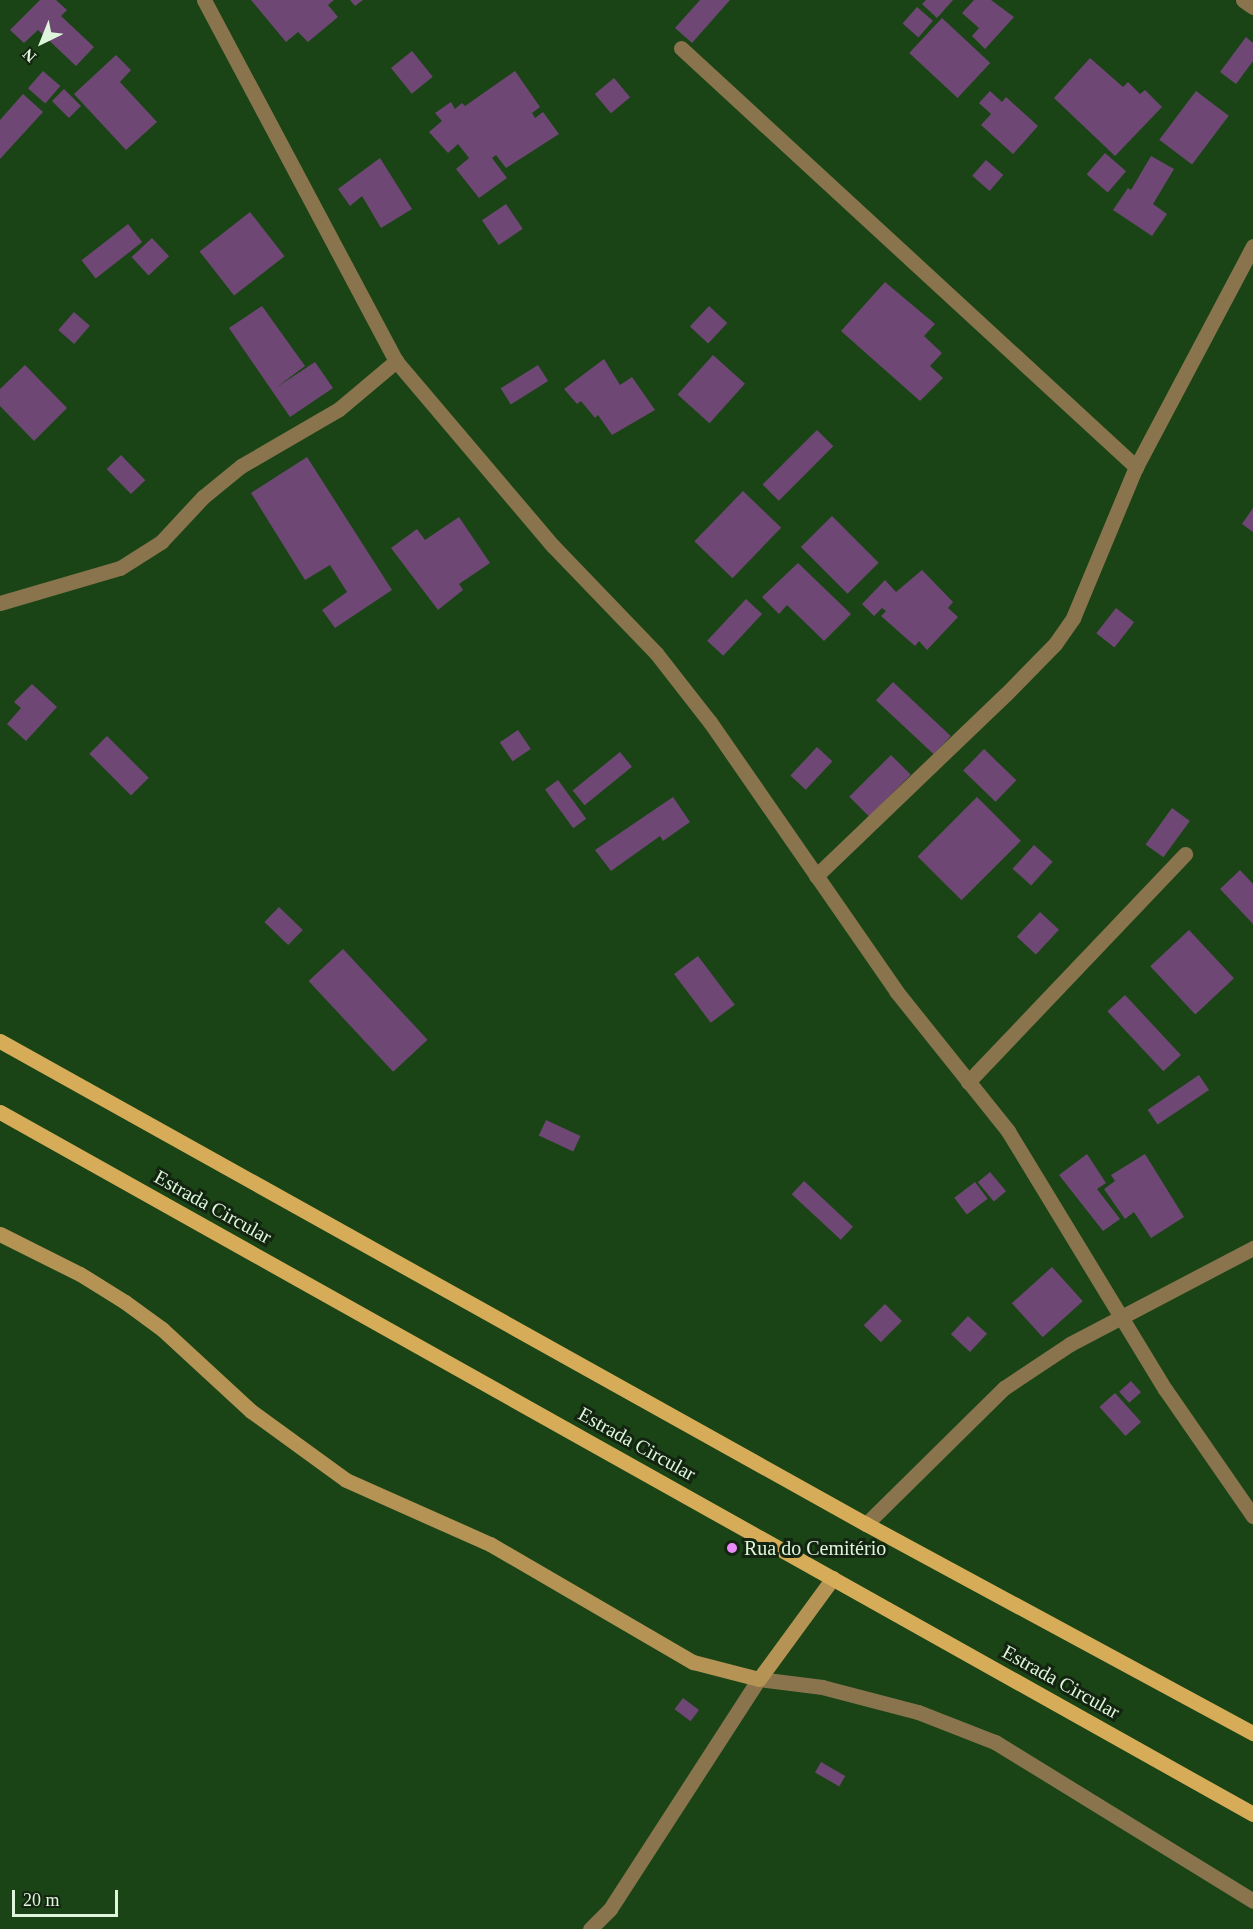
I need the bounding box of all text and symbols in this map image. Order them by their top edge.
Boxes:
north arrow [12,12,72,72]
text: N [19,45,39,66]
street label: Estrada Circular [150,1165,276,1249]
street label: Estrada Circular [574,1402,700,1486]
place label: Rua do Cemitério [744,1536,886,1560]
marker: Rua do Cemitério [725,1541,739,1555]
street label: Estrada Circular [998,1640,1124,1724]
scale bar [15,1878,122,1916]
text: 20 m [23,1890,60,1910]

